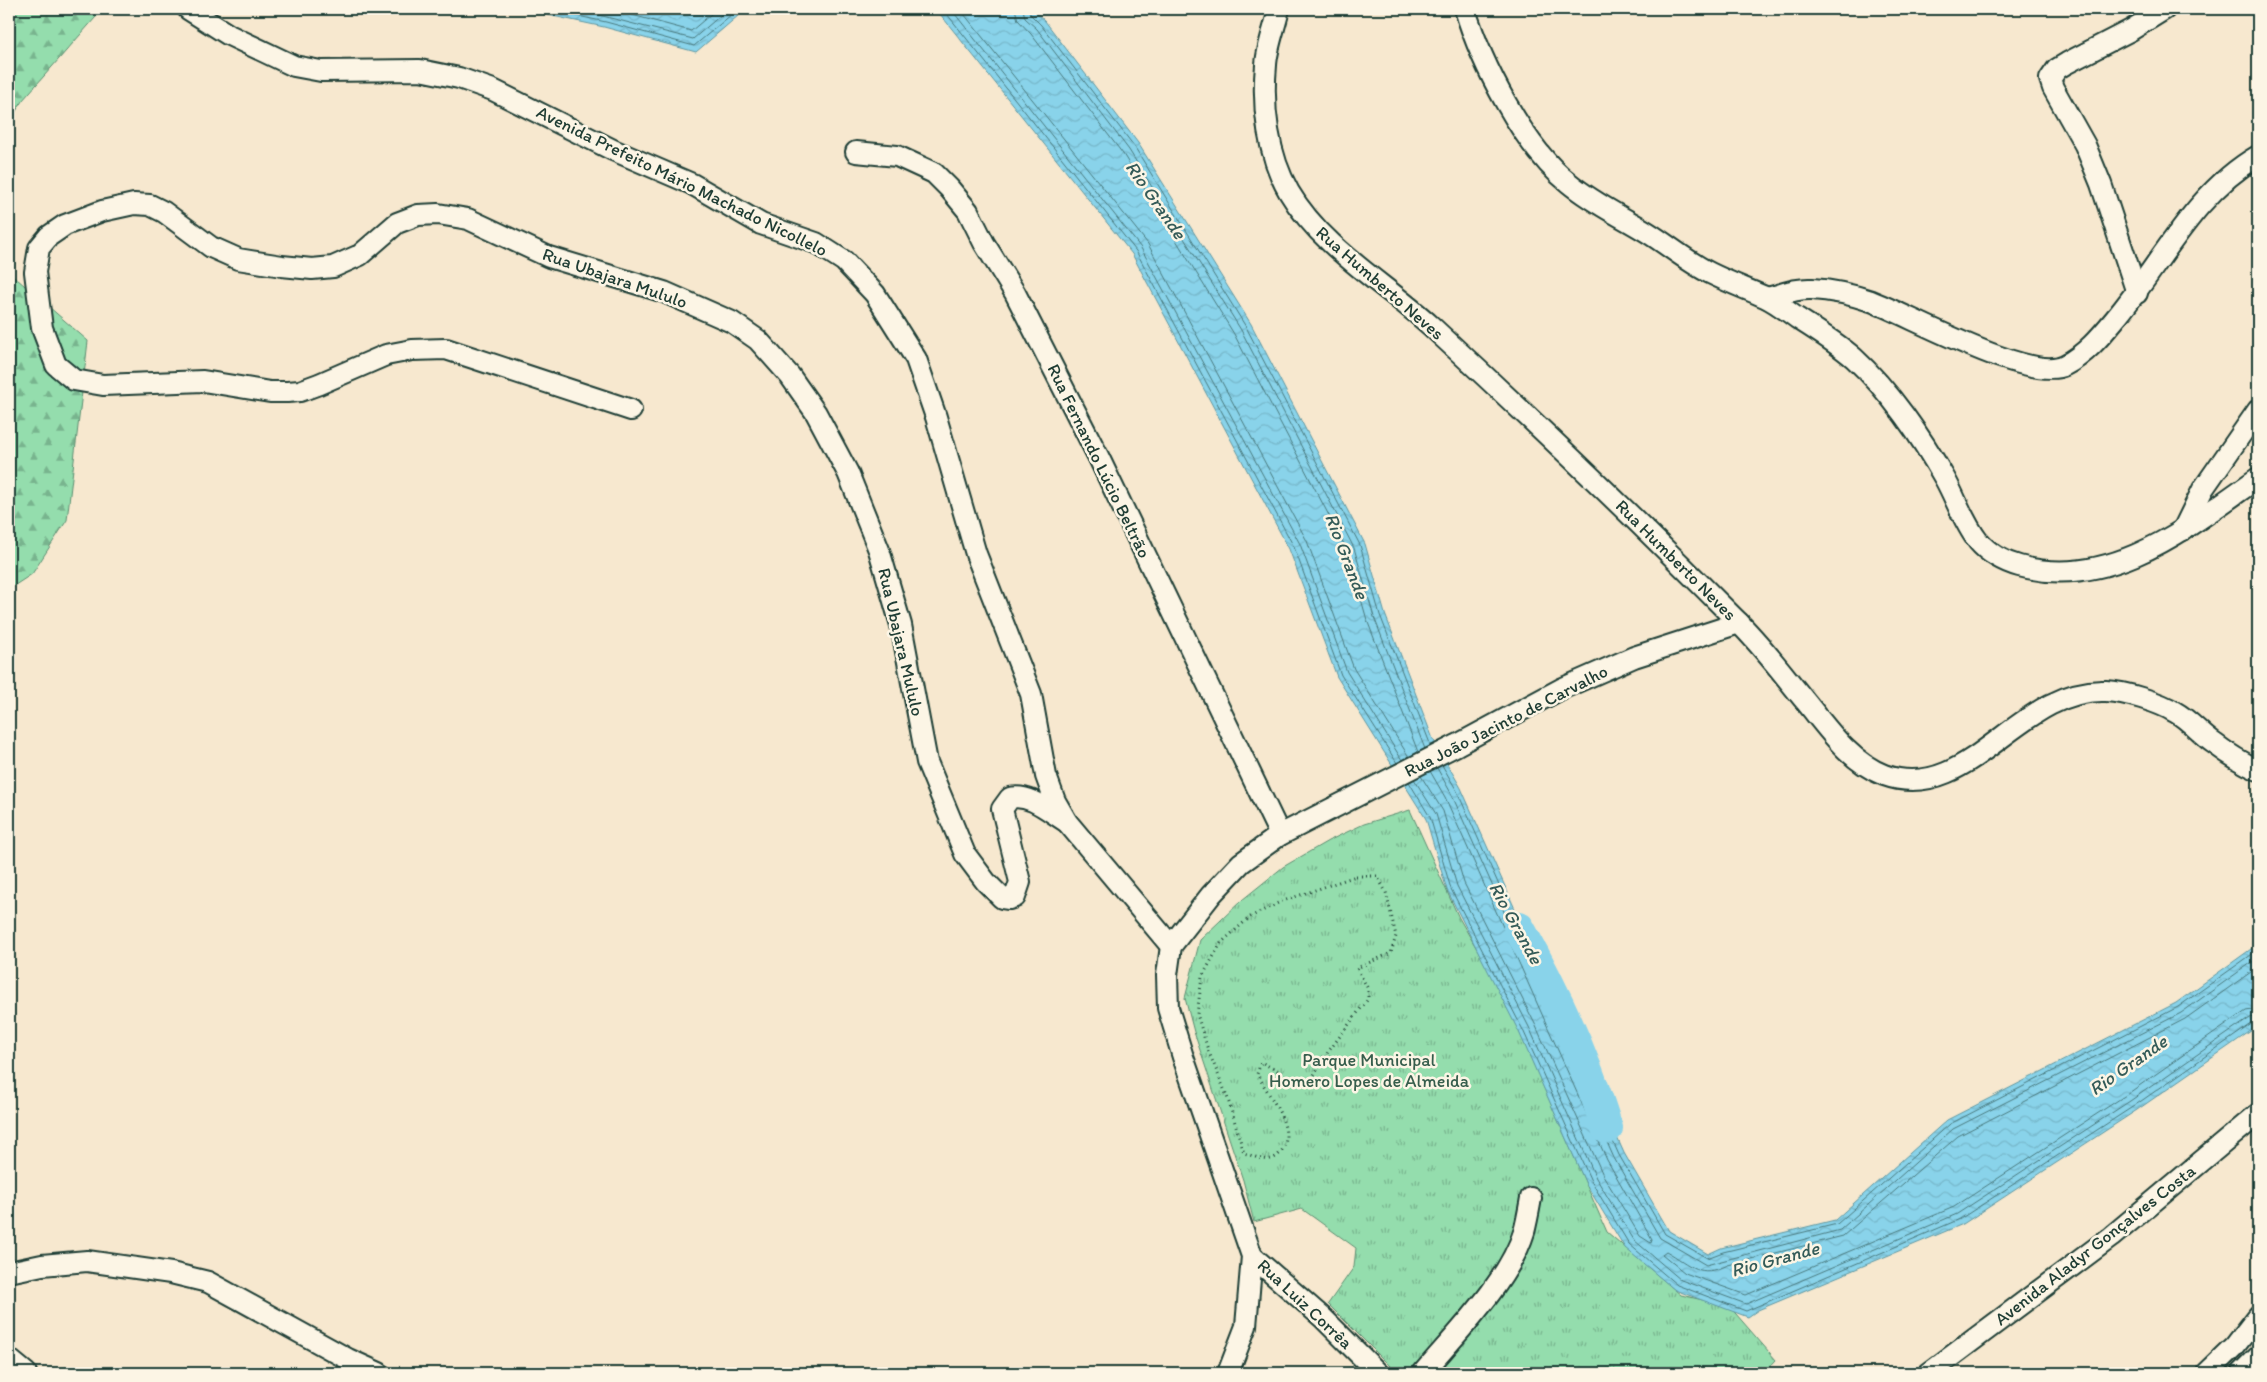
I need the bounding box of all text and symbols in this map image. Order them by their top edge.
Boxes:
street label: Avenida Prefeito Mário Machado Nicollelo [533,101,831,261]
water label: Rio Grande [1121,156,1192,244]
street label: Rua Humberto Neves [1312,221,1448,345]
street label: Rua Ubajara Mululo [540,243,690,313]
street label: Rua Fernando Lúcio Beltrão [1042,360,1156,562]
street label: Rua Humberto Neves [1611,495,1741,625]
water label: Rio Grande [1320,510,1374,603]
street label: Rua Ubajara Mululo [873,566,929,718]
street label: Rua João Jacinto de Carvalho [1401,660,1611,782]
water label: Rio Grande [1484,878,1548,969]
water label: Rio Grande [2084,1029,2172,1100]
park label: Parque Municipal Homero Lopes de Almeida [1269,1049,1470,1092]
street label: Avenida Aladyr Gonçalves Costa [1990,1159,2200,1330]
water label: Rio Grande [1728,1236,1822,1282]
street label: Rua Luiz Corrêa [1253,1254,1358,1354]

